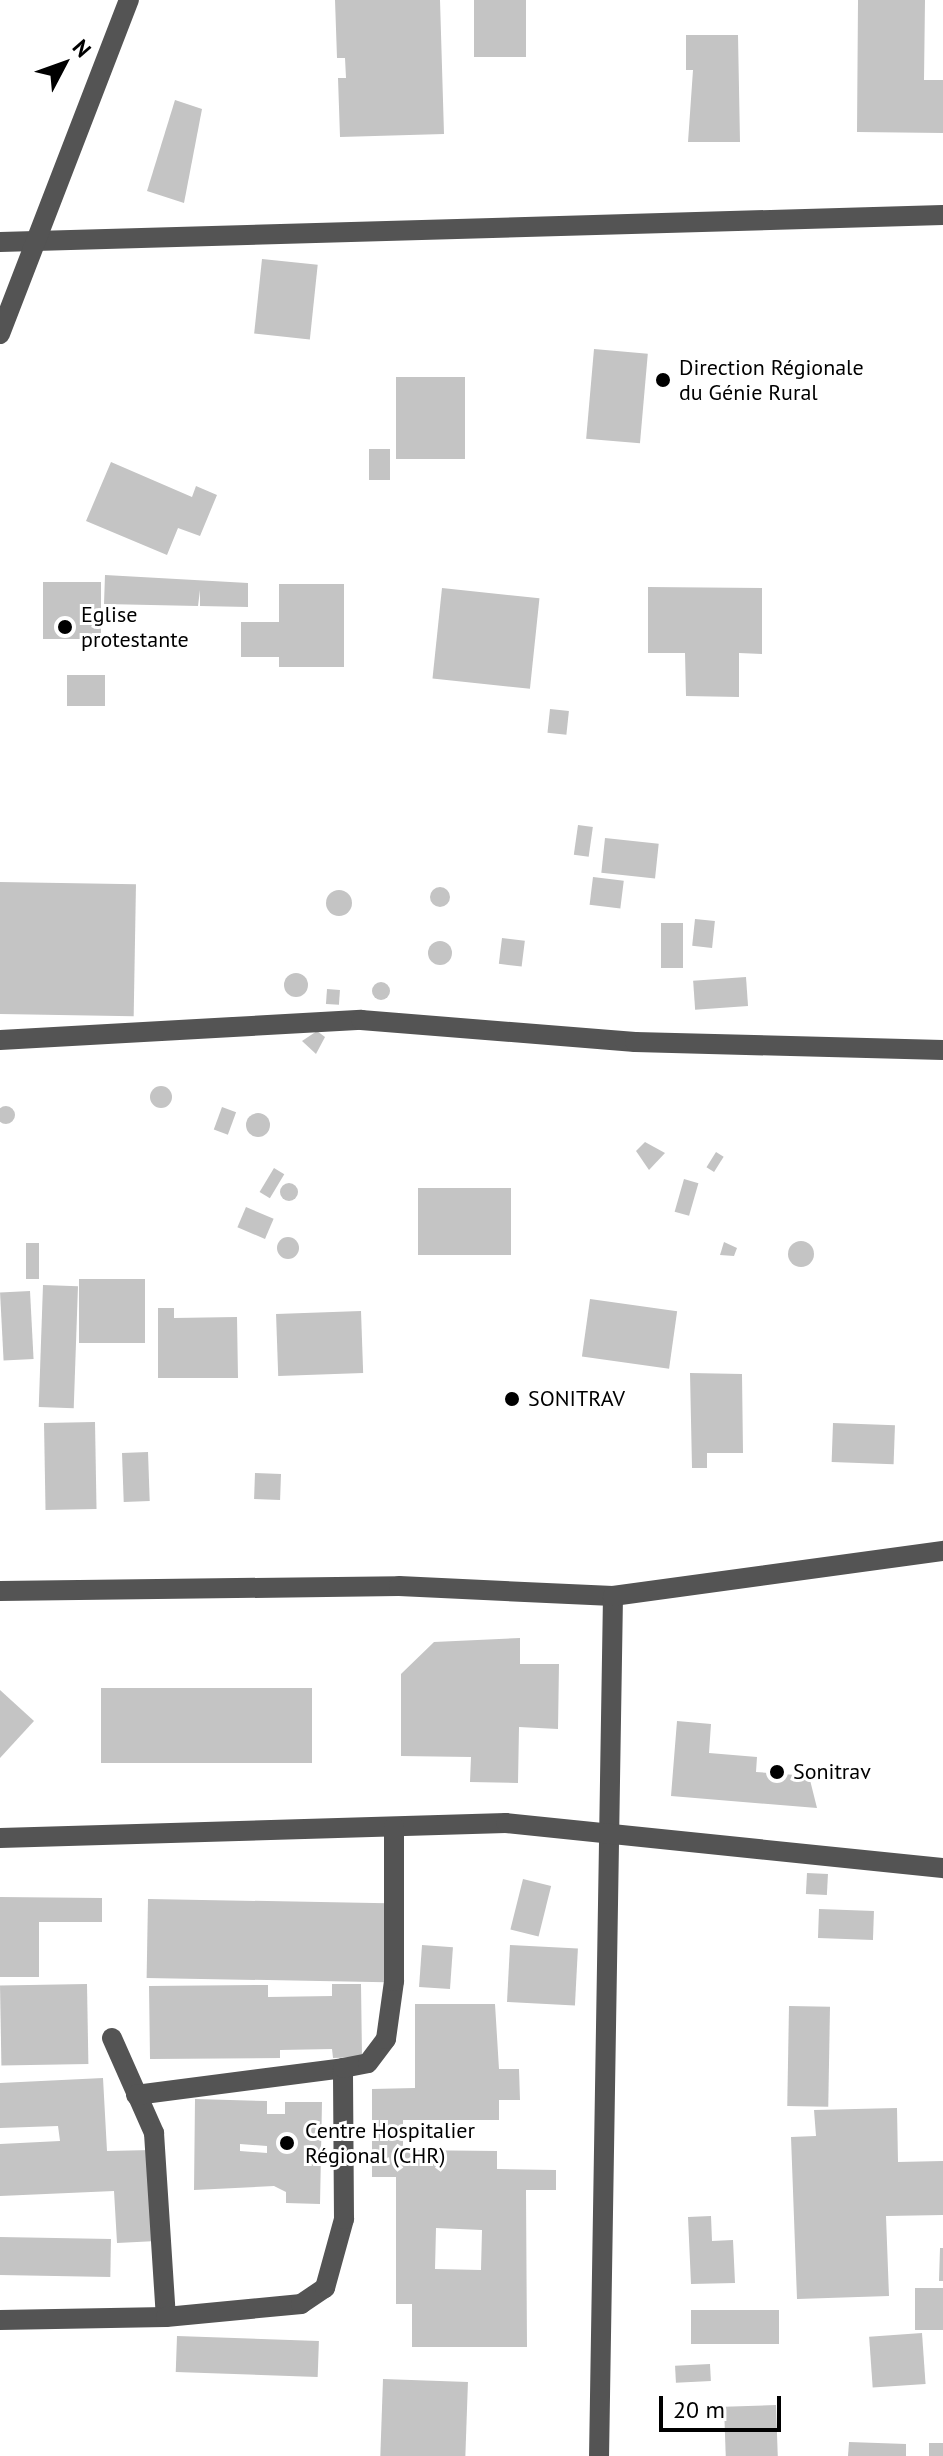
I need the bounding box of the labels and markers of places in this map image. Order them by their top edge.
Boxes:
place label: Direction Régionale du Génie Rural [679,354,864,406]
marker: Direction Régionale du Génie Rural [654,371,672,389]
place label: Eglise protestante [81,601,189,652]
marker: Eglise protestante [56,618,74,636]
place label: SONITRAV [528,1386,625,1412]
marker: SONITRAV [503,1390,521,1408]
place label: Sonitrav [793,1759,871,1785]
marker: Sonitrav [768,1763,786,1781]
place label: Centre Hospitalier Régional (CHR) [305,2117,475,2168]
marker: Centre Hospitalier Régional (CHR) [276,2132,298,2154]

